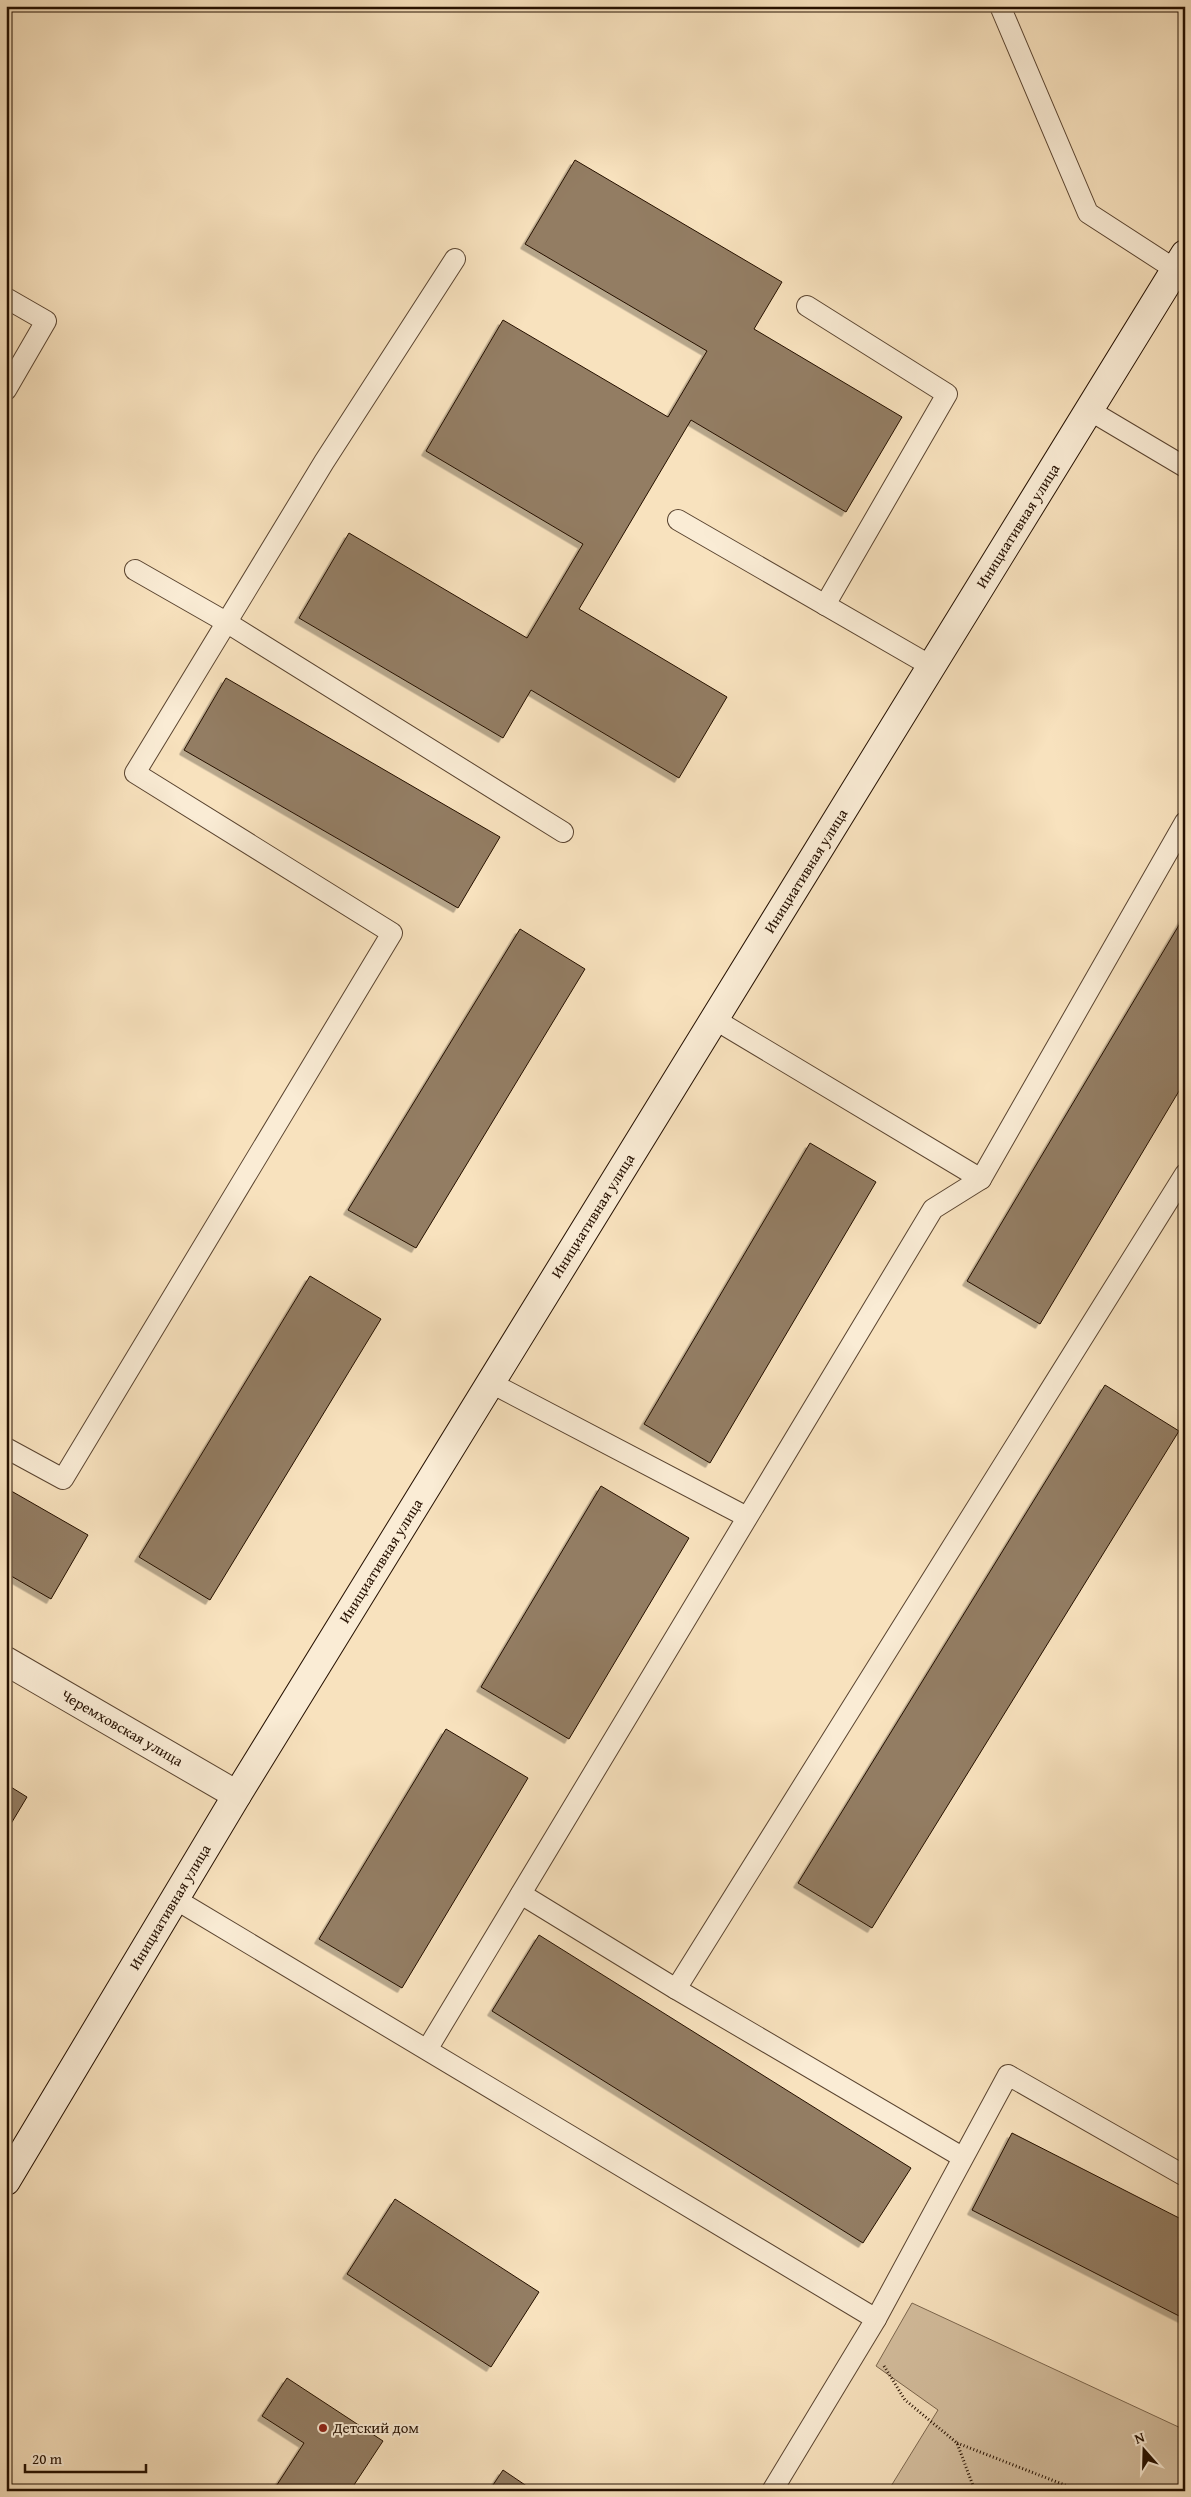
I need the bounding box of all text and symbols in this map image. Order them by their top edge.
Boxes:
street label: Инициативная улица [971,459,1065,592]
street label: Инициативная улица [759,804,853,937]
street label: Инициативная улица [546,1149,640,1282]
street label: Инициативная улица [334,1494,428,1627]
street label: Черемховская улица [57,1684,188,1772]
street label: Инициативная улица [124,1839,216,1973]
place label: Детский дом [332,2417,419,2438]
marker: Детский дом [317,2422,329,2434]
north arrow [1118,2424,1168,2474]
text: N [1132,2427,1148,2449]
scale bar [25,2442,146,2474]
text: 20 m [32,2448,63,2469]

